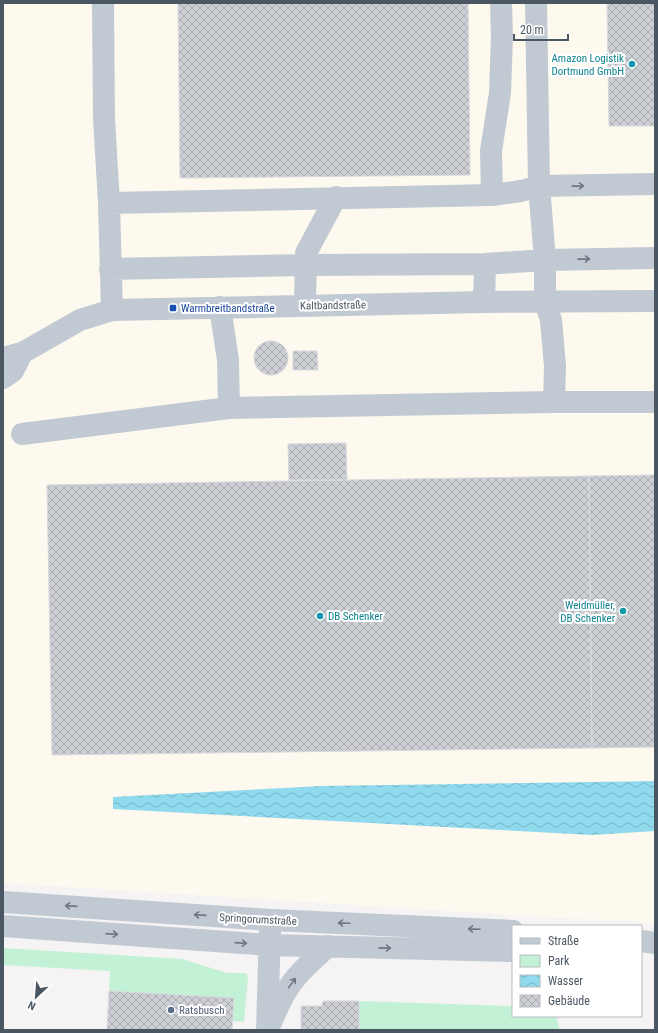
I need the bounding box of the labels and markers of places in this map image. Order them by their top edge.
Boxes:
place label: Amazon Logistik Dortmund GmbH [551,52,624,78]
marker: Amazon Logistik Dortmund GmbH [627,59,637,69]
place label: Warmbreitbandstraße [181,302,275,315]
marker: Warmbreitbandstraße [168,303,178,313]
place label: Weidmüller, DB Schenker [560,599,616,625]
marker: Weidmüller, DB Schenker [618,606,628,616]
place label: DB Schenker [328,610,383,623]
marker: DB Schenker [315,611,325,621]
place label: Ratsbusch [179,1004,225,1017]
marker: Ratsbusch [166,1005,176,1015]

